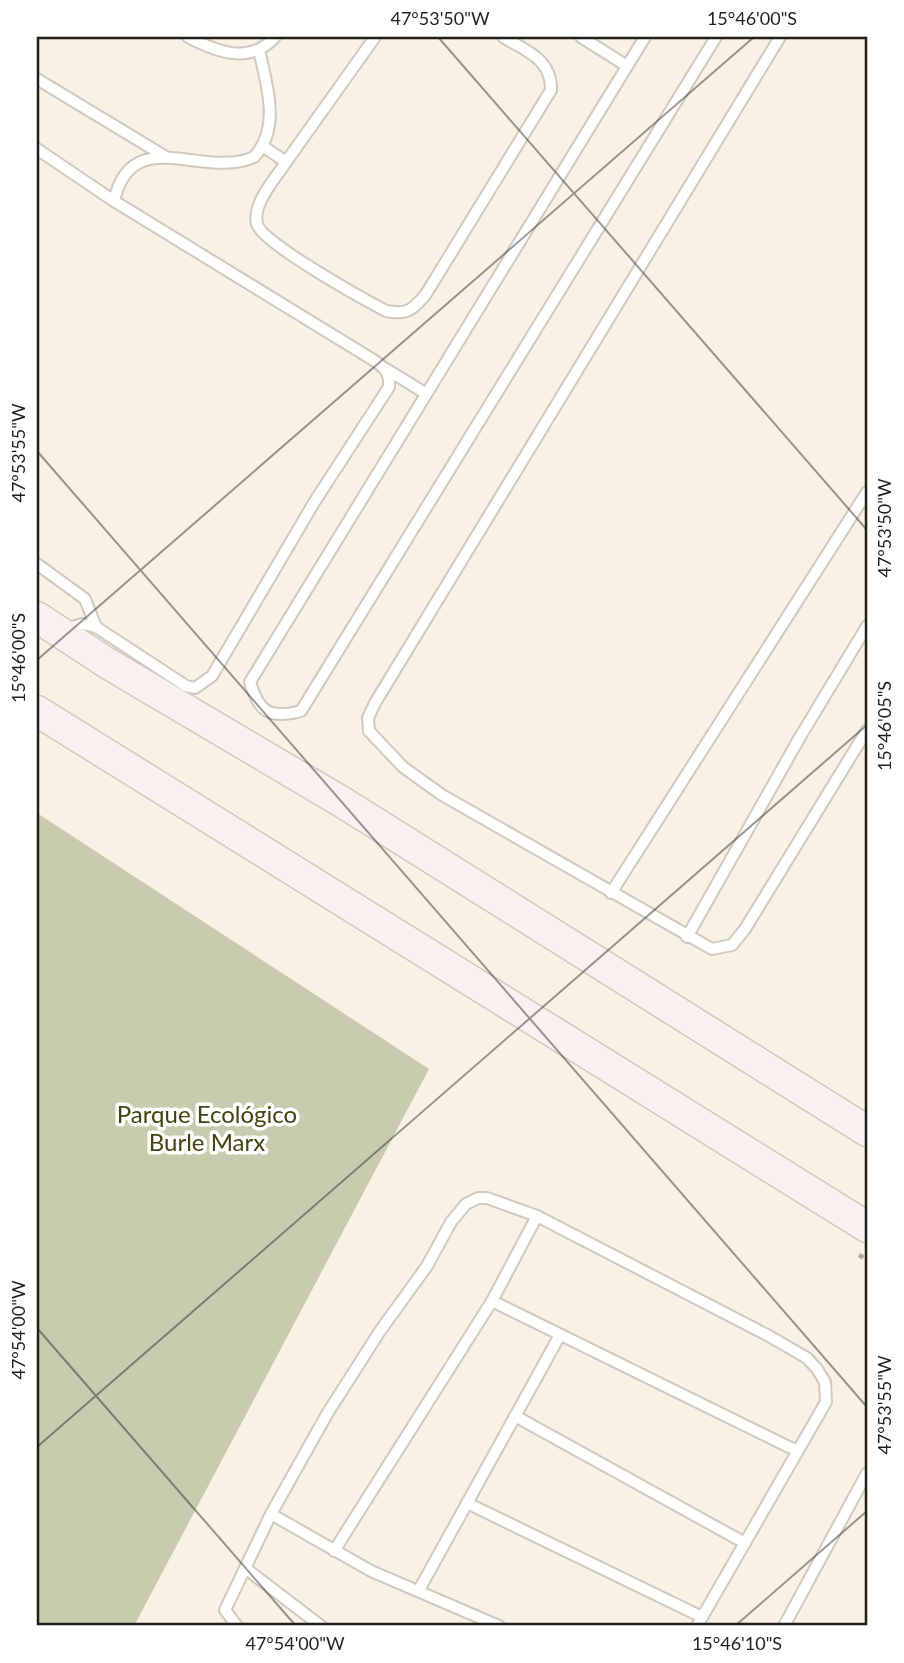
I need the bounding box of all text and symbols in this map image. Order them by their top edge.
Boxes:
text: 47°53'50"W [390,7,490,29]
text: 15°46'00"S [707,7,797,29]
text: 47°53'55"W [7,403,29,503]
text: 47°53'50"W [873,478,895,578]
text: 15°46'00"S [7,613,29,703]
text: 15°46'05"S [873,681,895,771]
park label: Parque Ecológico Burle Marx [117,1099,297,1156]
text: 47°54'00"W [7,1280,29,1380]
text: 47°53'55"W [873,1355,895,1455]
text: 47°54'00"W [245,1632,345,1654]
text: 15°46'10"S [692,1632,782,1654]

